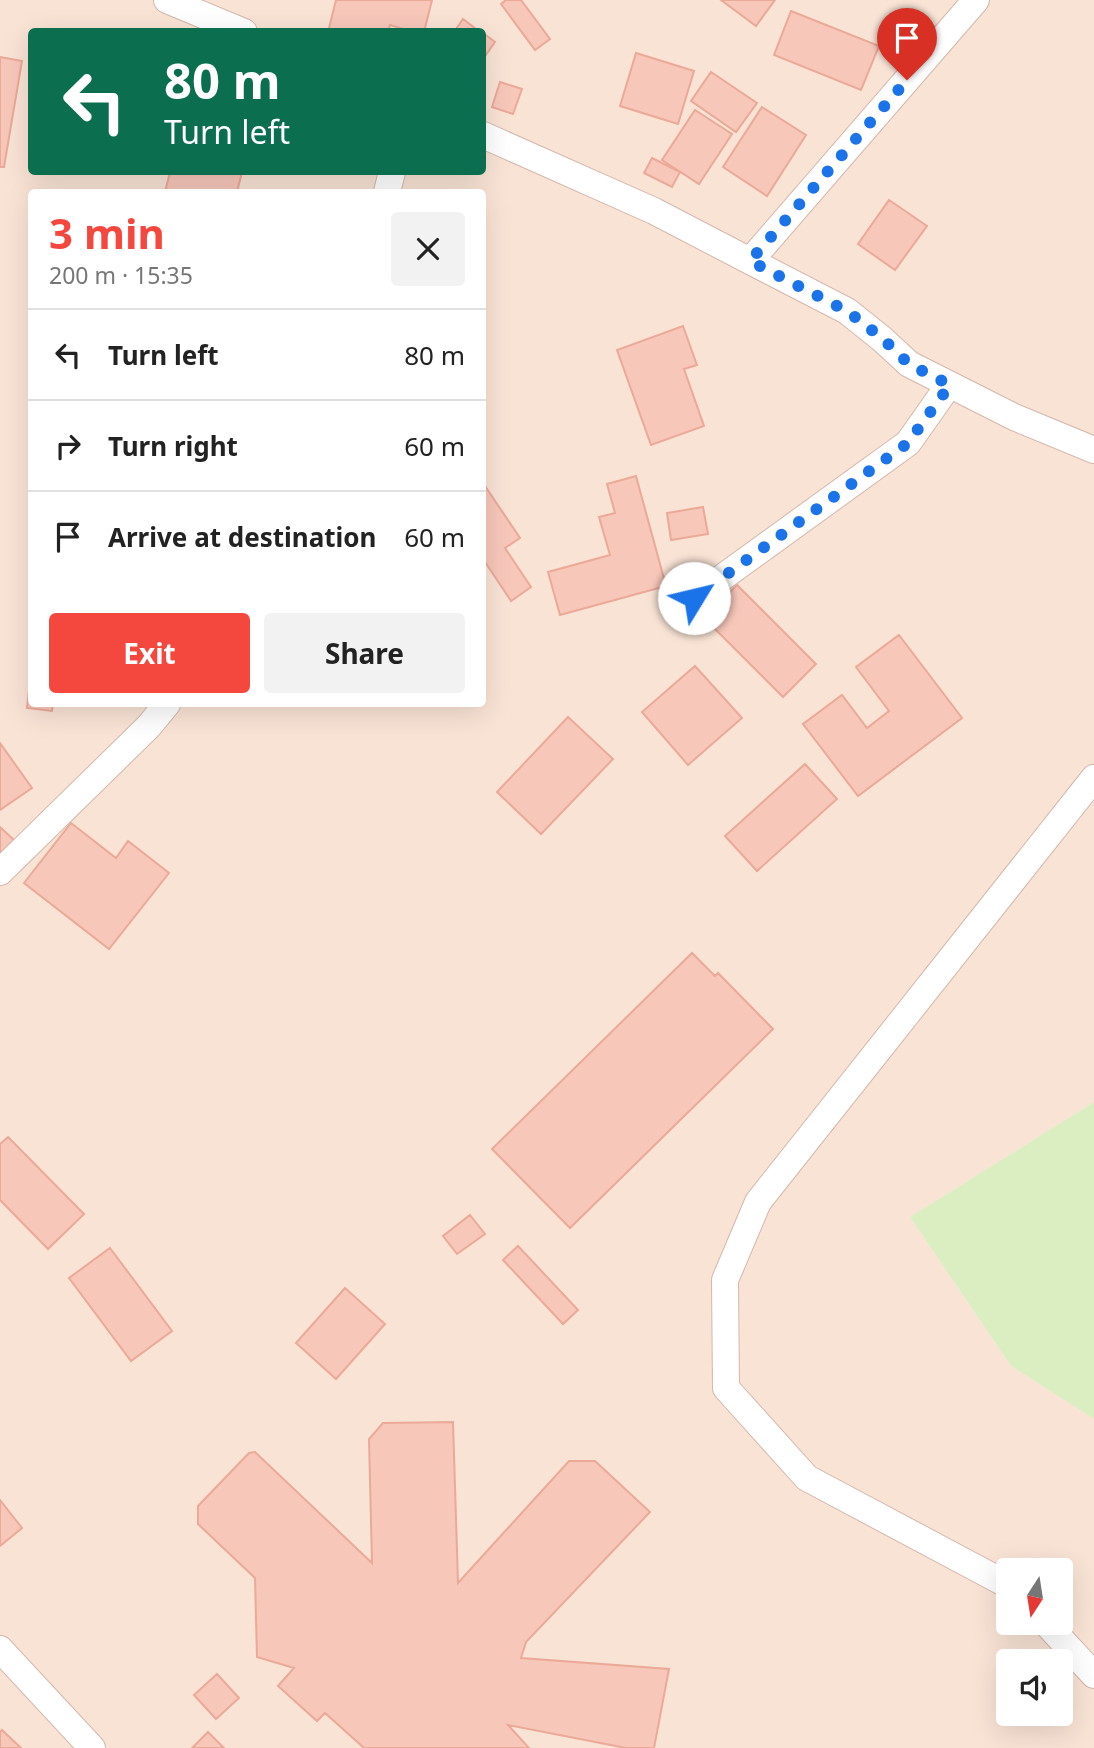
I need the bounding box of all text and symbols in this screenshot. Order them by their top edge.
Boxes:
pin [877,8,937,80]
icon: arrive [888,19,926,57]
text: 80 m [164,47,281,113]
icon: left [49,56,140,147]
text: Turn left [164,110,290,153]
text: 3 min [49,204,165,261]
button: close [391,212,465,286]
text: 200 m · 15:35 [49,259,193,291]
icon: left [49,336,87,374]
text: Turn left [108,337,219,373]
text: 80 m [404,337,465,373]
icon: right [49,427,87,465]
text: Turn right [108,428,238,464]
text: 60 m [404,428,465,464]
icon: arrive [49,518,87,556]
text: Arrive at destination [108,519,377,555]
text: 60 m [404,519,465,555]
position arrow [657,561,731,635]
button: Exit [49,613,250,693]
button: Share [264,613,465,693]
north arrow [996,1558,1073,1634]
map controls [996,1558,1073,1726]
button: sound [996,1649,1073,1726]

